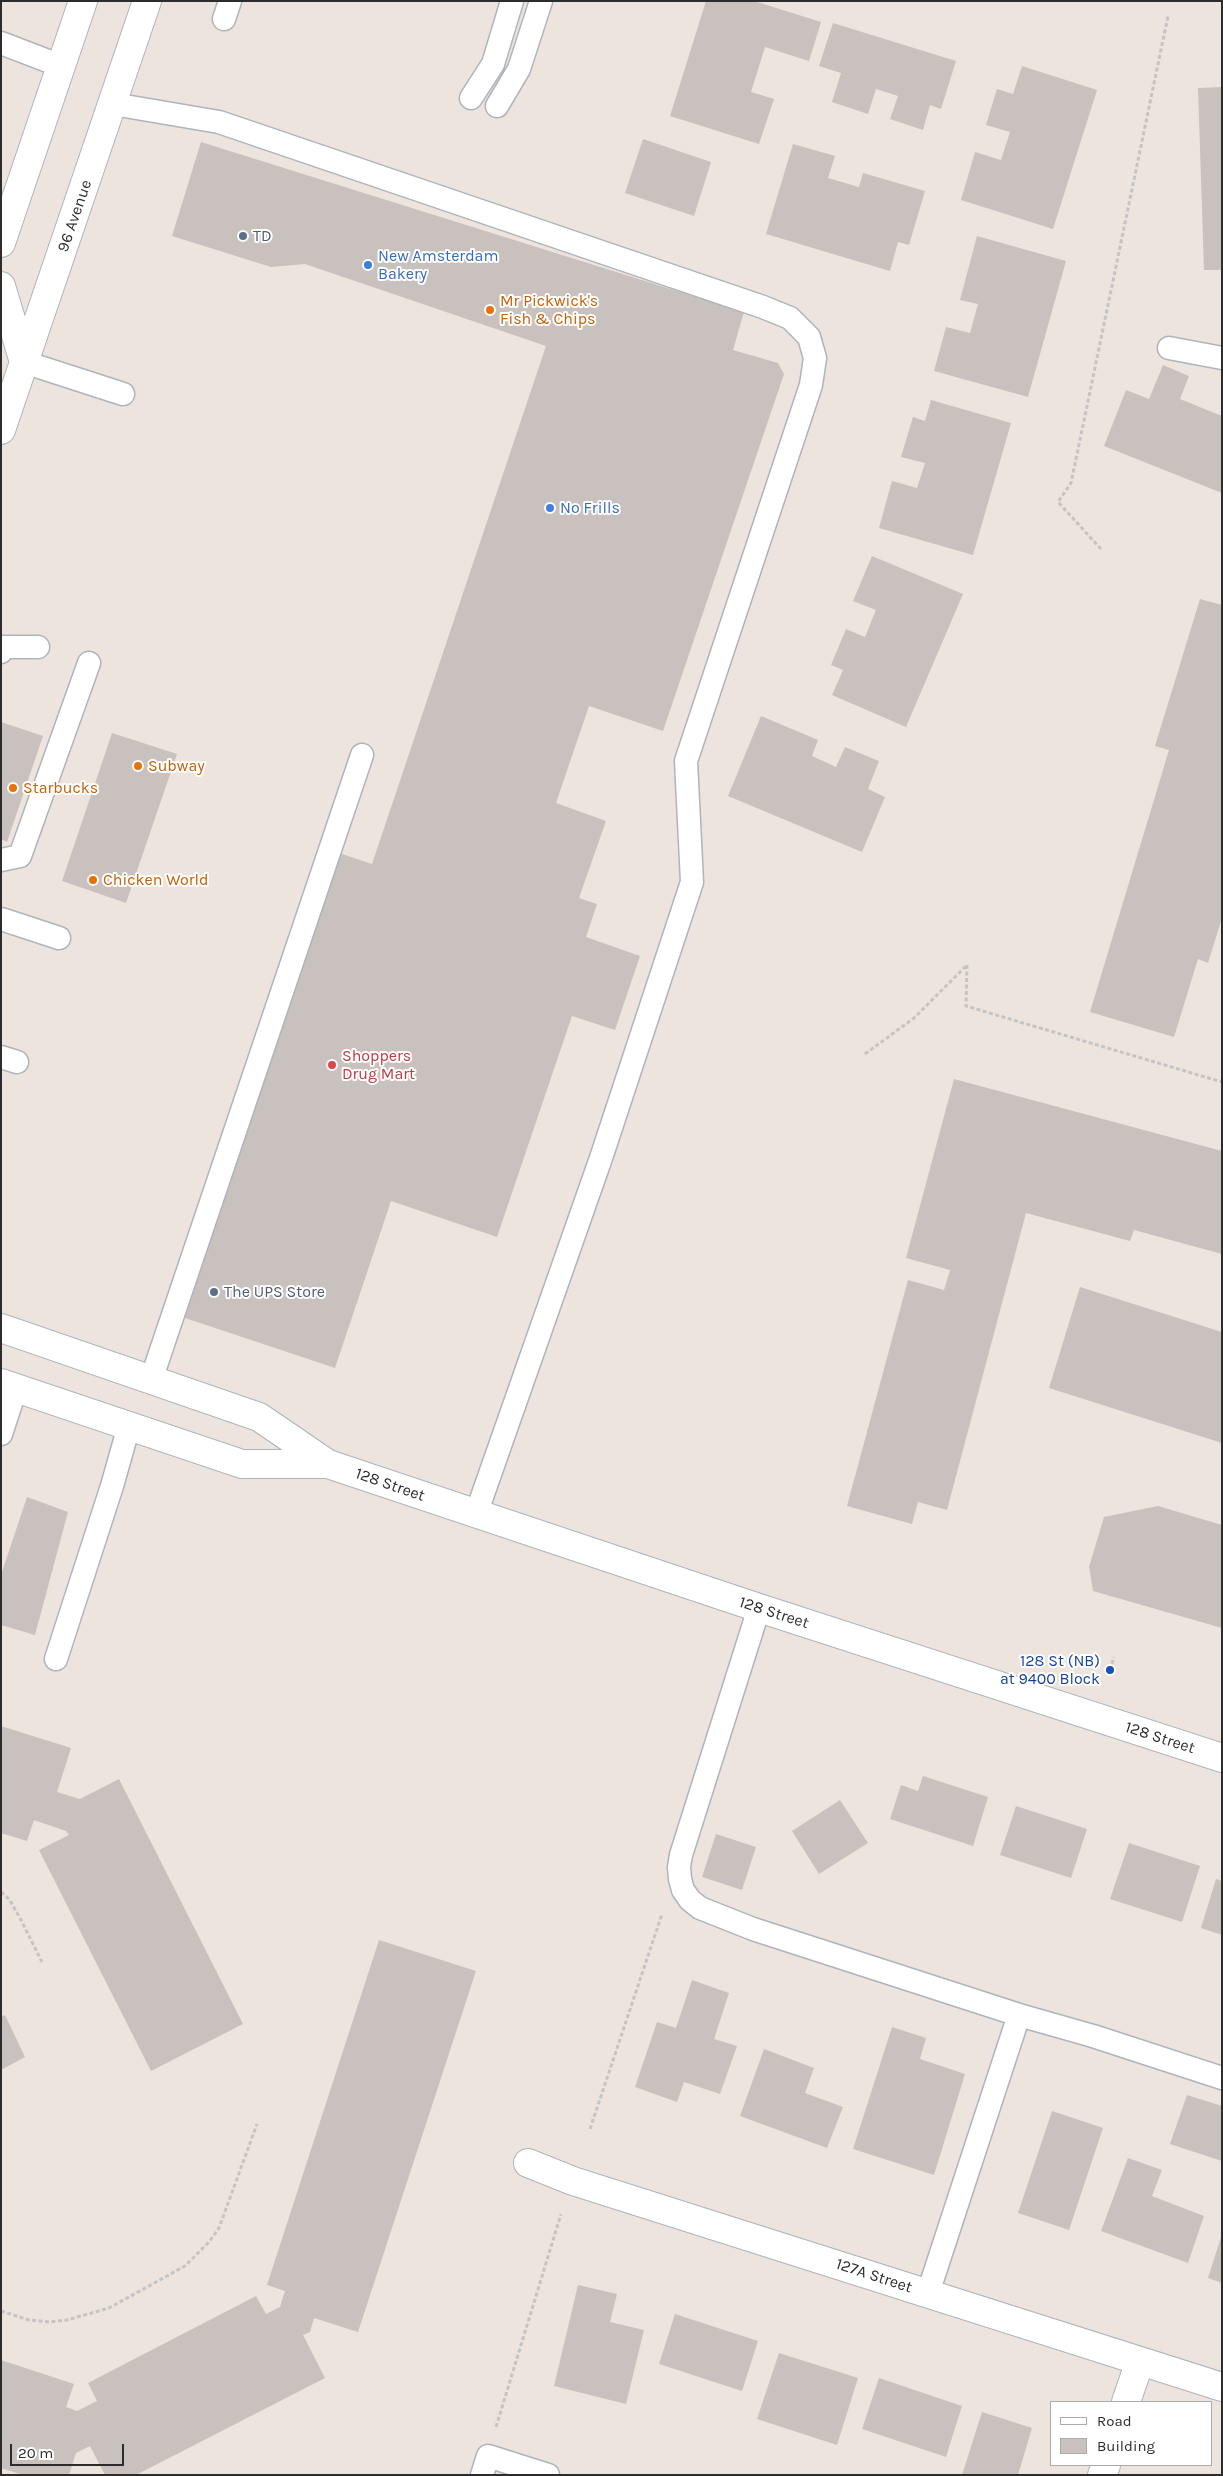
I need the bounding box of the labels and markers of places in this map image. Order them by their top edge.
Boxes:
place label: TD [253,226,272,246]
marker: TD [237,230,249,242]
place label: New Amsterdam Bakery [378,246,498,284]
marker: New Amsterdam Bakery [362,259,374,271]
place label: Mr Pickwick's Fish & Chips [500,291,598,329]
marker: Mr Pickwick's Fish & Chips [484,304,496,316]
place label: No Frills [560,498,620,518]
marker: No Frills [544,502,556,514]
place label: Subway [148,756,205,776]
marker: Subway [132,760,144,772]
place label: Starbucks [23,778,98,798]
marker: Starbucks [7,782,19,794]
place label: Chicken World [103,870,208,890]
marker: Chicken World [87,874,99,886]
place label: Shoppers Drug Mart [342,1046,415,1084]
marker: Shoppers Drug Mart [326,1059,338,1071]
place label: The UPS Store [224,1282,325,1302]
marker: The UPS Store [208,1286,220,1298]
place label: 128 St (NB) at 9400 Block [1000,1651,1100,1689]
marker: 128 St (NB) at 9400 Block [1104,1664,1116,1676]

